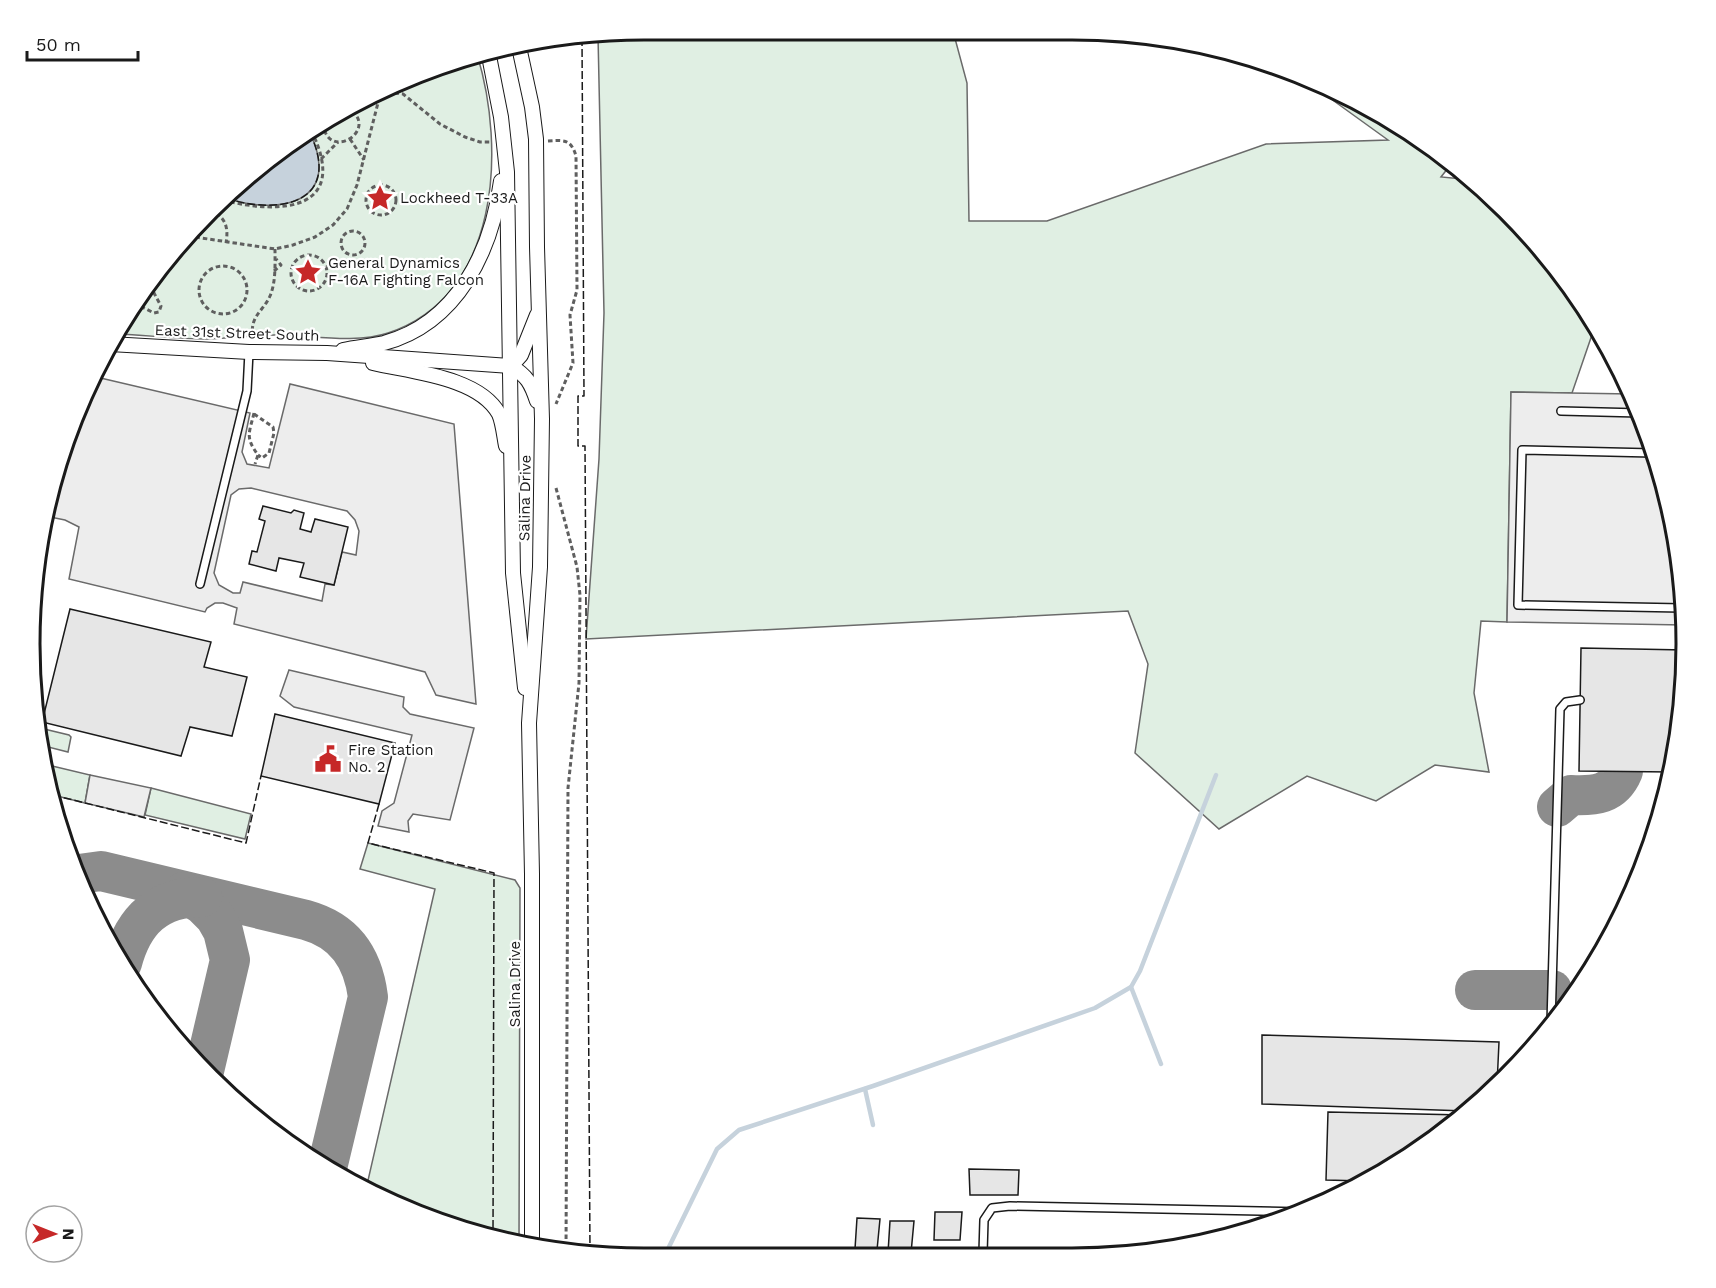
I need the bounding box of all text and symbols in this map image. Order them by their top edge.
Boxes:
scale bar [27,24,138,62]
text: 50 m [36,34,81,55]
place icon: Lockheed T-33A [365,183,395,213]
place label: Lockheed T-33A [400,189,518,207]
place label: General Dynamics F-16A Fighting Falcon [328,254,484,289]
place icon: General Dynamics F-16A Fighting Falcon [293,257,323,287]
street label: East 31st Street South [154,321,320,345]
street label: Salina Drive [515,455,535,541]
place label: Fire Station No. 2 [348,741,433,776]
public building icon: Fire Station No. 2 [313,744,343,774]
street label: Salina Drive [506,941,524,1027]
north arrow [24,1204,84,1264]
text: N [59,1228,78,1240]

